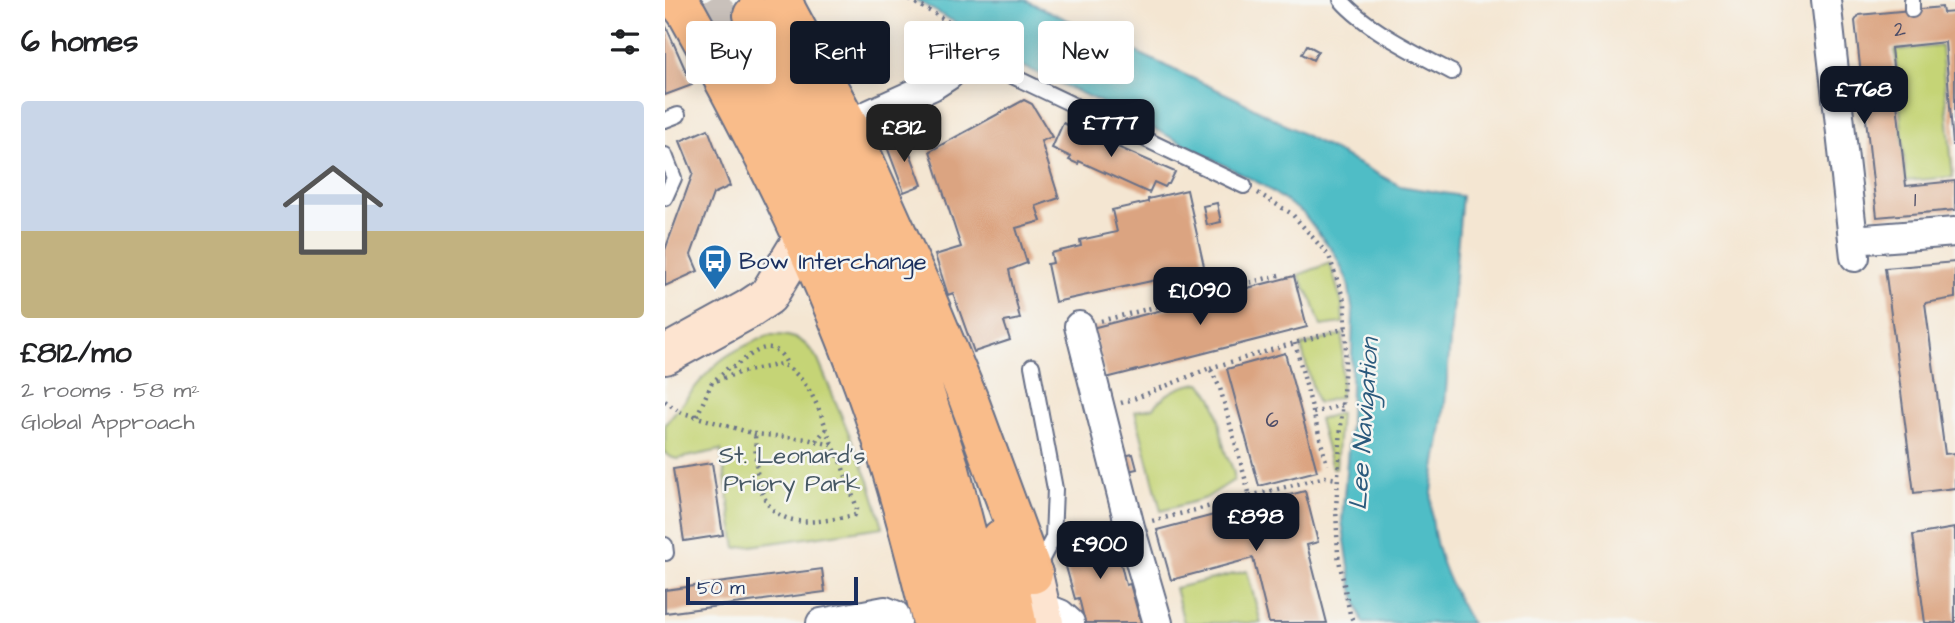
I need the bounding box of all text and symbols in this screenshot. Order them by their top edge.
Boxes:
house number: 2 [1894,15,1906,44]
text: 6 homes [21,21,138,63]
chip: Buy [686,21,776,84]
chip: Rent [790,21,890,84]
chip: Filters [904,21,1024,84]
chip: New [1038,21,1134,84]
icon: filters [606,23,644,61]
pin: £768 [1823,66,1905,126]
text: £768 [1836,73,1892,105]
pin: £777 [1070,100,1152,159]
pin: £812 [863,104,945,164]
text: £777 [1084,106,1138,138]
text: £812 [882,111,926,143]
icon: home [270,147,396,273]
house number: 1 [1914,185,1917,214]
bus stop icon: Bow Interchange [696,242,734,291]
place label: Bow Interchange [739,245,927,280]
pin: £1,090 [1143,268,1257,327]
text: £1,090 [1169,274,1231,306]
text: £812/mo [21,332,132,374]
water label: Lee Navigation [1340,335,1389,511]
text: 2 rooms · 58 m² [21,374,200,406]
text: Global Approach [21,406,195,438]
house number: 6 [1265,406,1279,435]
park label: St. Leonard's Priory Park [719,439,865,502]
pin: £898 [1215,494,1297,553]
text: £898 [1228,500,1284,532]
pin: £900 [1059,522,1141,581]
text: £900 [1073,528,1127,560]
scale bar [686,574,857,606]
text: 50 m [697,575,745,602]

